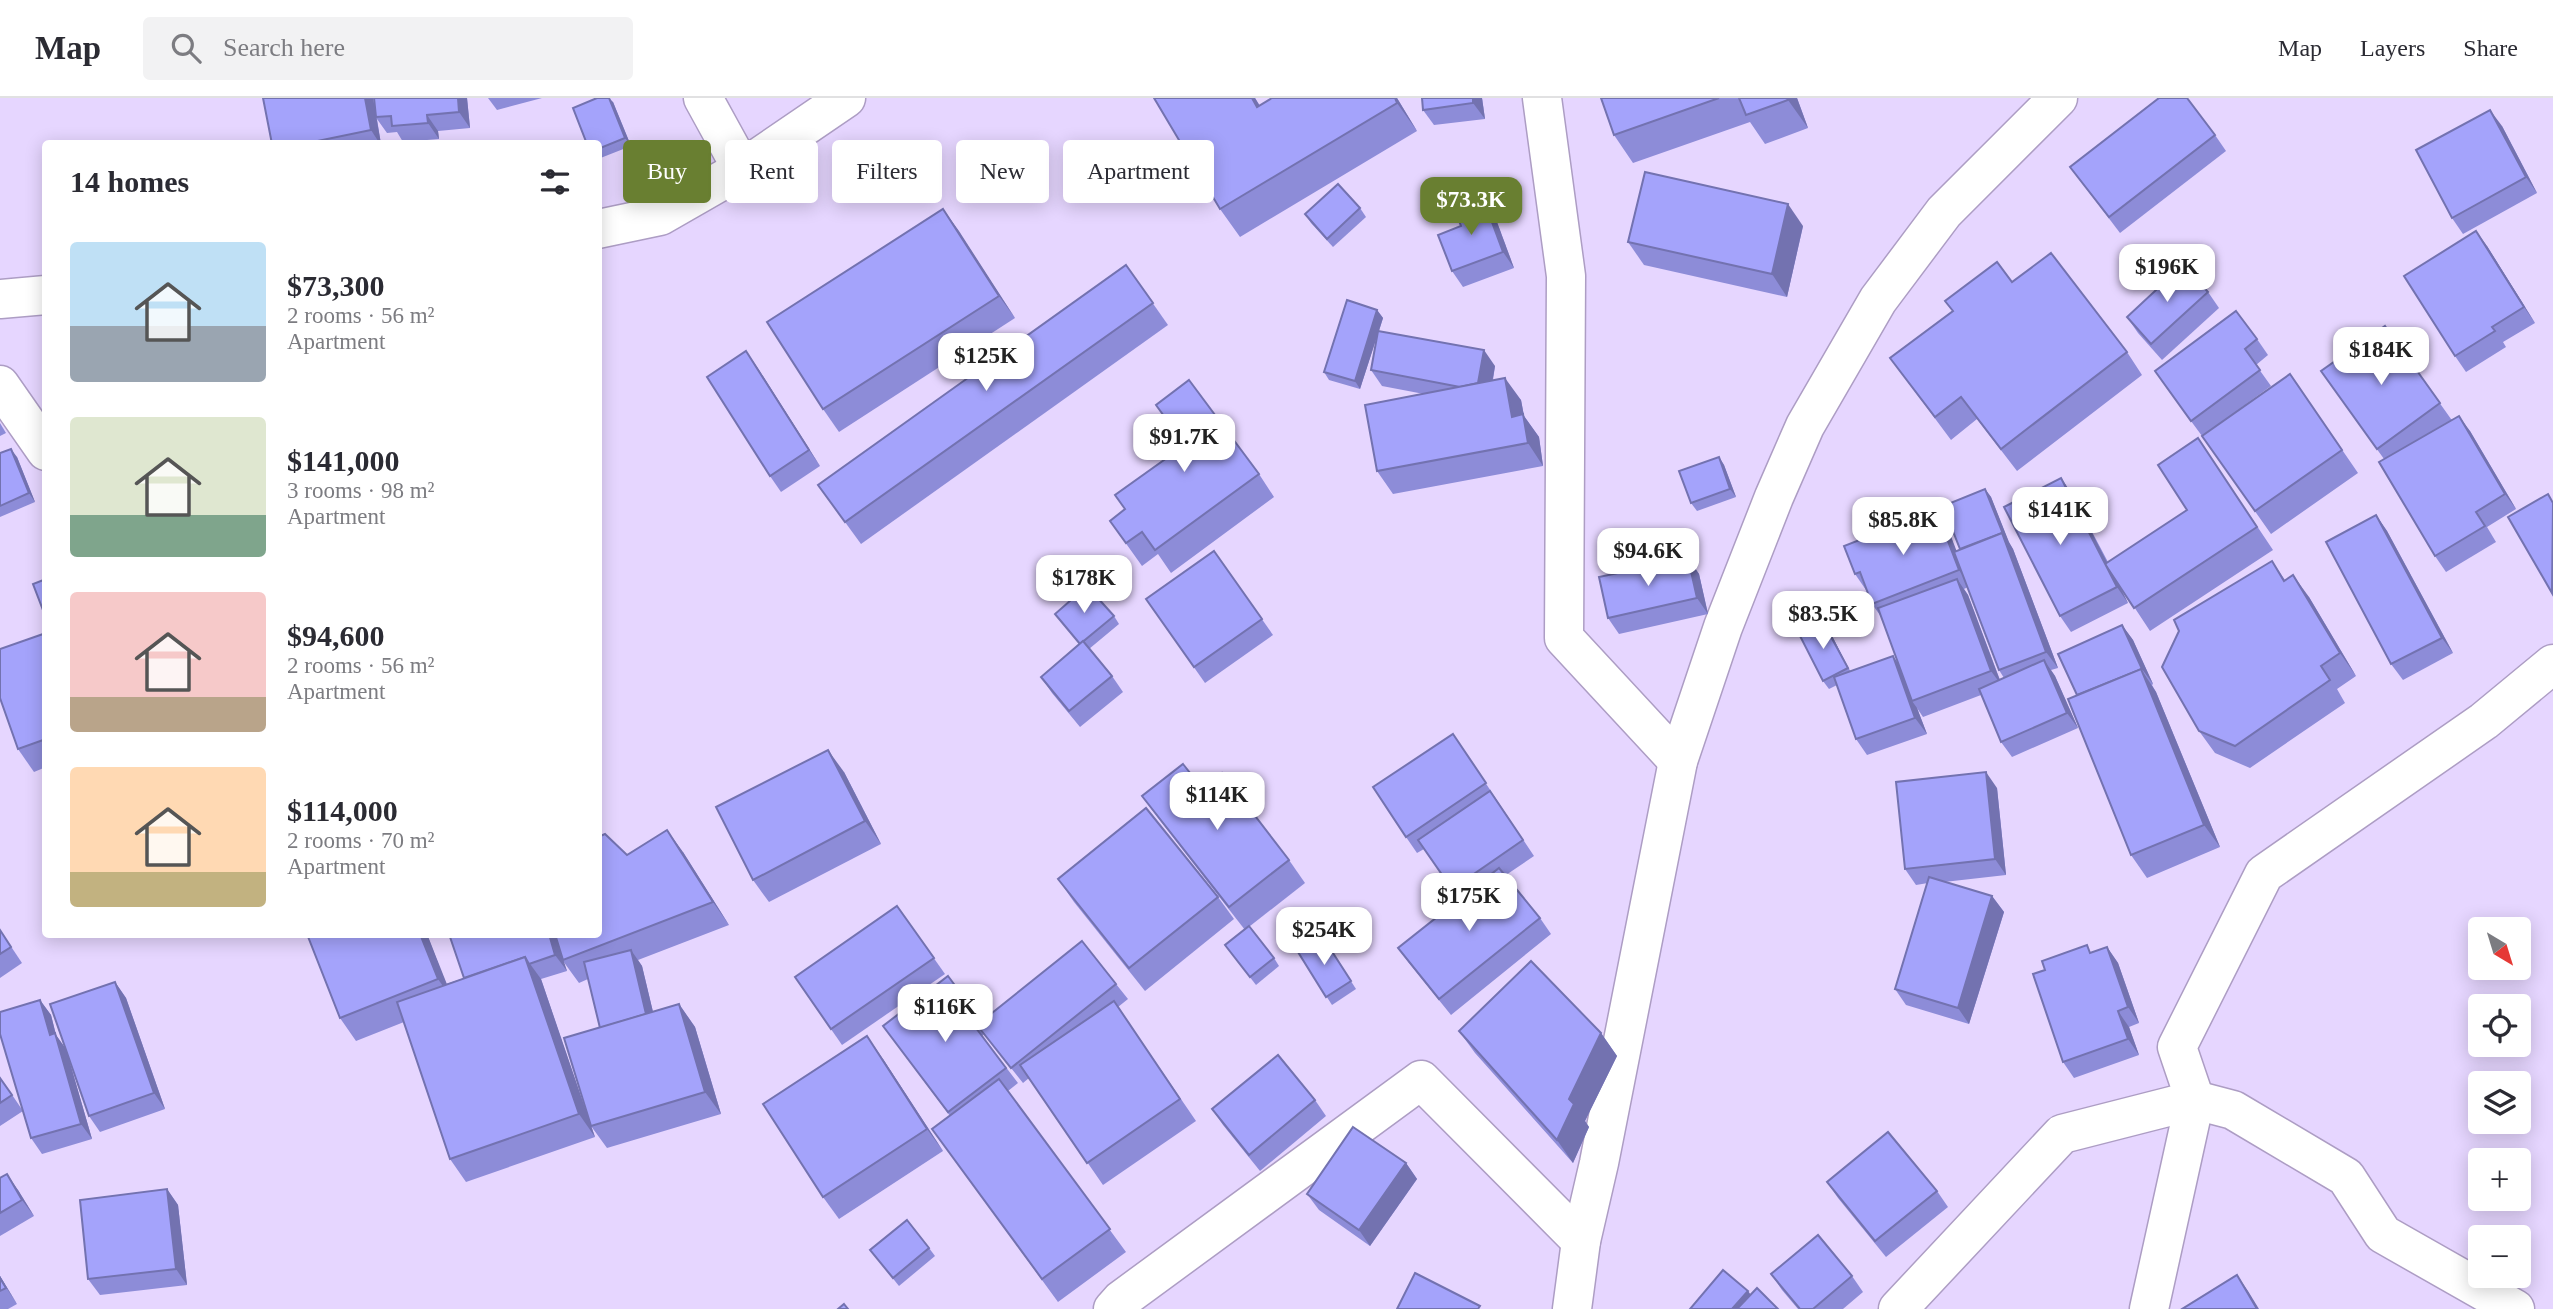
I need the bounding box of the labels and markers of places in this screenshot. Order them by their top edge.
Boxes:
pin: $73.3K [1414,178,1528,237]
pin: $196K [2118,244,2216,304]
pin: $184K [2332,328,2430,387]
pin: $125K [937,334,1035,393]
pin: $91.7K [1127,414,1241,474]
pin: $141K [2011,488,2109,547]
pin: $85.8K [1846,498,1960,557]
pin: $94.6K [1591,528,1705,588]
pin: $178K [1035,556,1133,615]
pin: $83.5K [1766,592,1880,651]
pin: $114K [1168,772,1266,832]
pin: $175K [1420,874,1518,933]
pin: $254K [1275,908,1373,967]
pin: $116K [896,984,994,1044]

